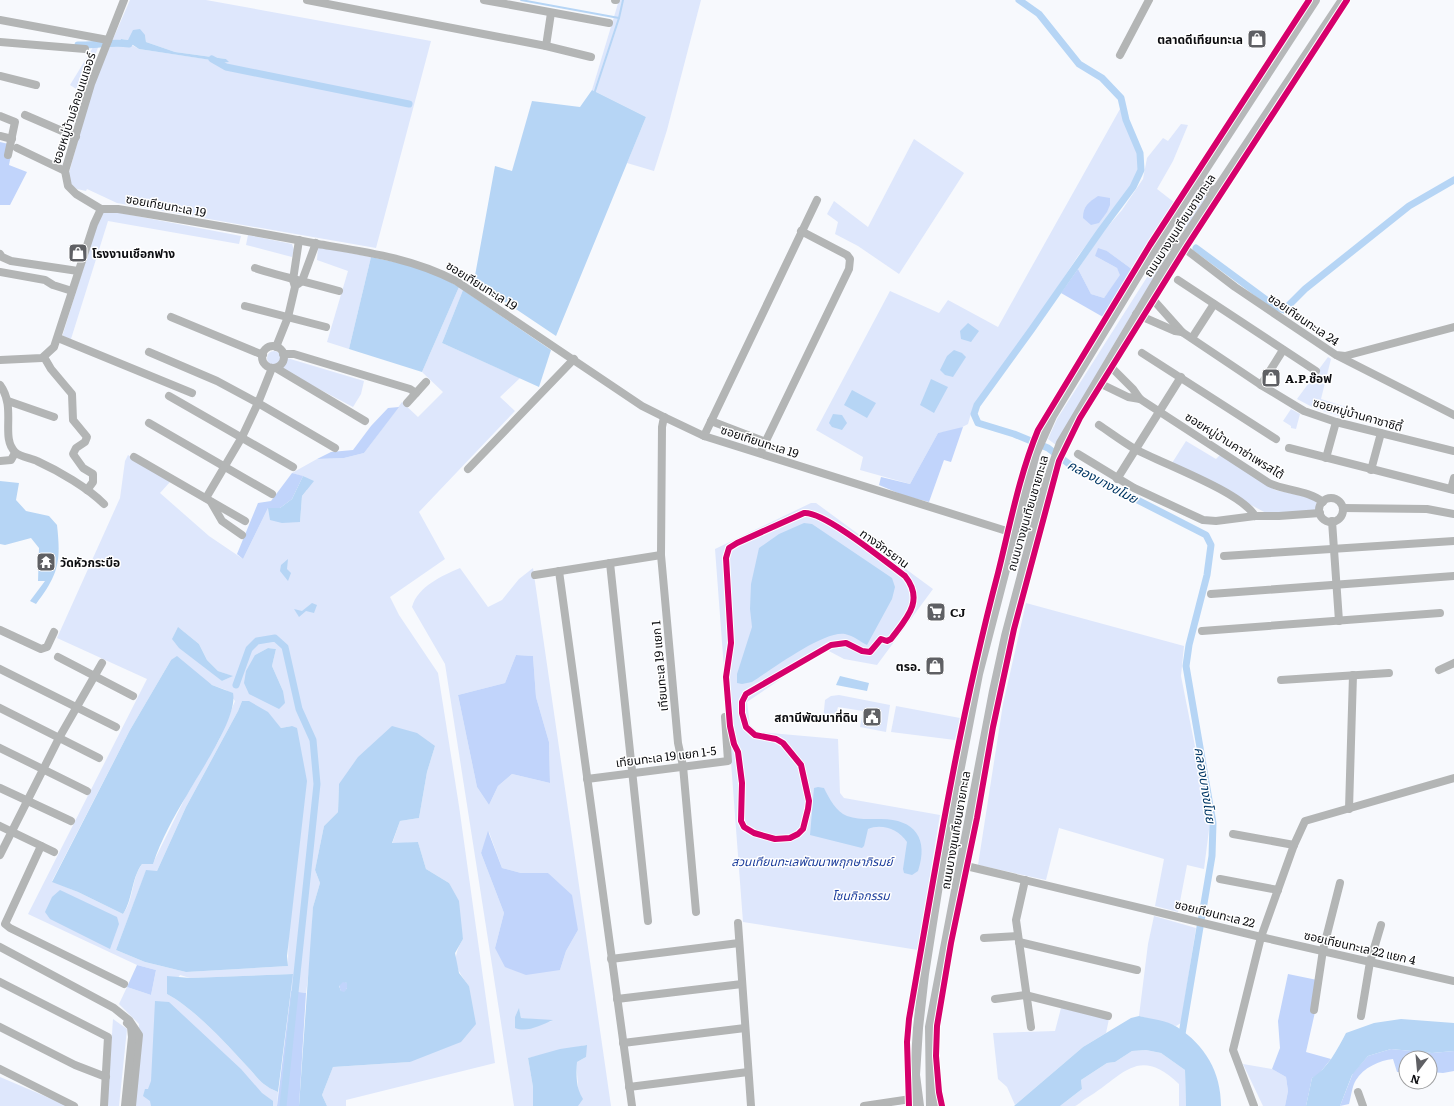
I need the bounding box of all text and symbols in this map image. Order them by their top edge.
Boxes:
shop icon: ตลาดดีเทียนทะเล [1246,28,1268,50]
place label: ตลาดดีเทียนทะเล [1157,30,1243,48]
street label: ซอยหมู่บ้านอิคอนเนเจอร์ [46,49,100,166]
street label: ถนนบางขุนเทียนชายทะเล [1139,170,1219,280]
street label: ซอยเทียนทะเล 19 [124,189,208,221]
shop icon: โรงงานเชือกฟาง [67,242,89,264]
place label: โรงงานเชือกฟาง [92,244,175,262]
street label: ซอยเทียนทะเล 19 [443,256,521,314]
street label: ซอยเทียนทะเล 24 [1265,288,1344,350]
shop icon: A.P.ช๊อฟ [1260,367,1282,389]
place label: A.P.ช๊อฟ [1285,369,1332,387]
street label: ซอยหมู่บ้านคาซาซิตี้ [1311,393,1405,435]
street label: ซอยหมู่บ้านคาซ่าเพรสโต้ [1182,407,1288,483]
street label: ซอยเทียนทะเล 19 [719,420,801,462]
street label: ถนนบางขุนเทียนชายทะเล [1002,453,1052,573]
water label: คลองบางขโมย [1065,455,1142,508]
street label: ทางจักรยาน [856,524,914,572]
temple icon: วัดหัวกระบือ [35,551,57,573]
place label: วัดหัวกระบือ [60,553,120,571]
supermarket icon: CJ [925,601,947,623]
place label: CJ [950,603,966,621]
street label: เทียนทะเล 19 แยก 1 [646,620,672,712]
shop icon: ตรอ. [924,655,946,677]
place label: ตรอ. [896,657,921,675]
public building icon: สถานีพัฒนาที่ดิน [861,706,883,728]
place label: สถานีพัฒนาที่ดิน [774,708,858,726]
street label: เทียนทะเล 19 แยก 1-5 [615,741,717,771]
water label: คลองบางขโมย [1191,746,1222,826]
street label: ถนนบางขุนเทียนชายทะเล [936,769,974,891]
park label: สวนเทียนทะเลพัฒนาพฤกษาภิรมย์ [731,852,895,870]
park label: โซนกิจกรรม [832,886,891,904]
street label: ซอยเทียนทะเล 22 [1173,894,1257,932]
street label: ซอยเทียนทะเล 22 แยก 4 [1302,925,1418,969]
north arrow [1398,1050,1438,1090]
text: N [1408,1072,1422,1090]

